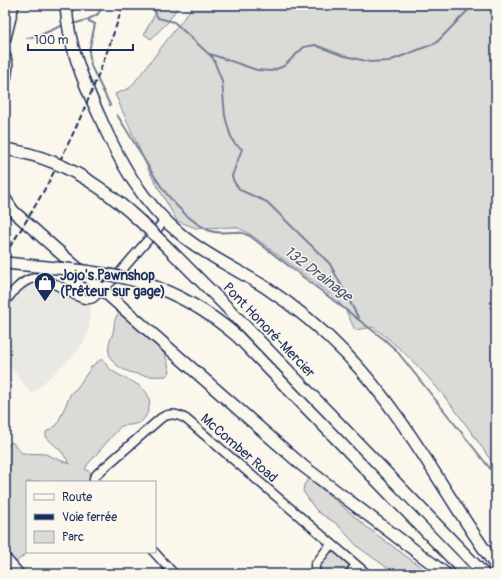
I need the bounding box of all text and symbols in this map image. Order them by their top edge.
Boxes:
scale bar [28,26,133,52]
text: 100 m [34,33,69,48]
water label: 132 Drainage [280,242,357,307]
place label: Jojo's Pawnshop (Prêteur sur gage) [60,267,165,300]
shop icon: Jojo's Pawnshop (Prêteur sur gage) [32,270,58,303]
street label: Pont Honoré-Mercier [219,279,319,381]
street label: McComber Road [197,410,281,486]
legend [26,481,156,553]
text: Route [62,490,92,505]
text: Voie ferrée [62,510,117,525]
text: Parc [62,530,84,545]

